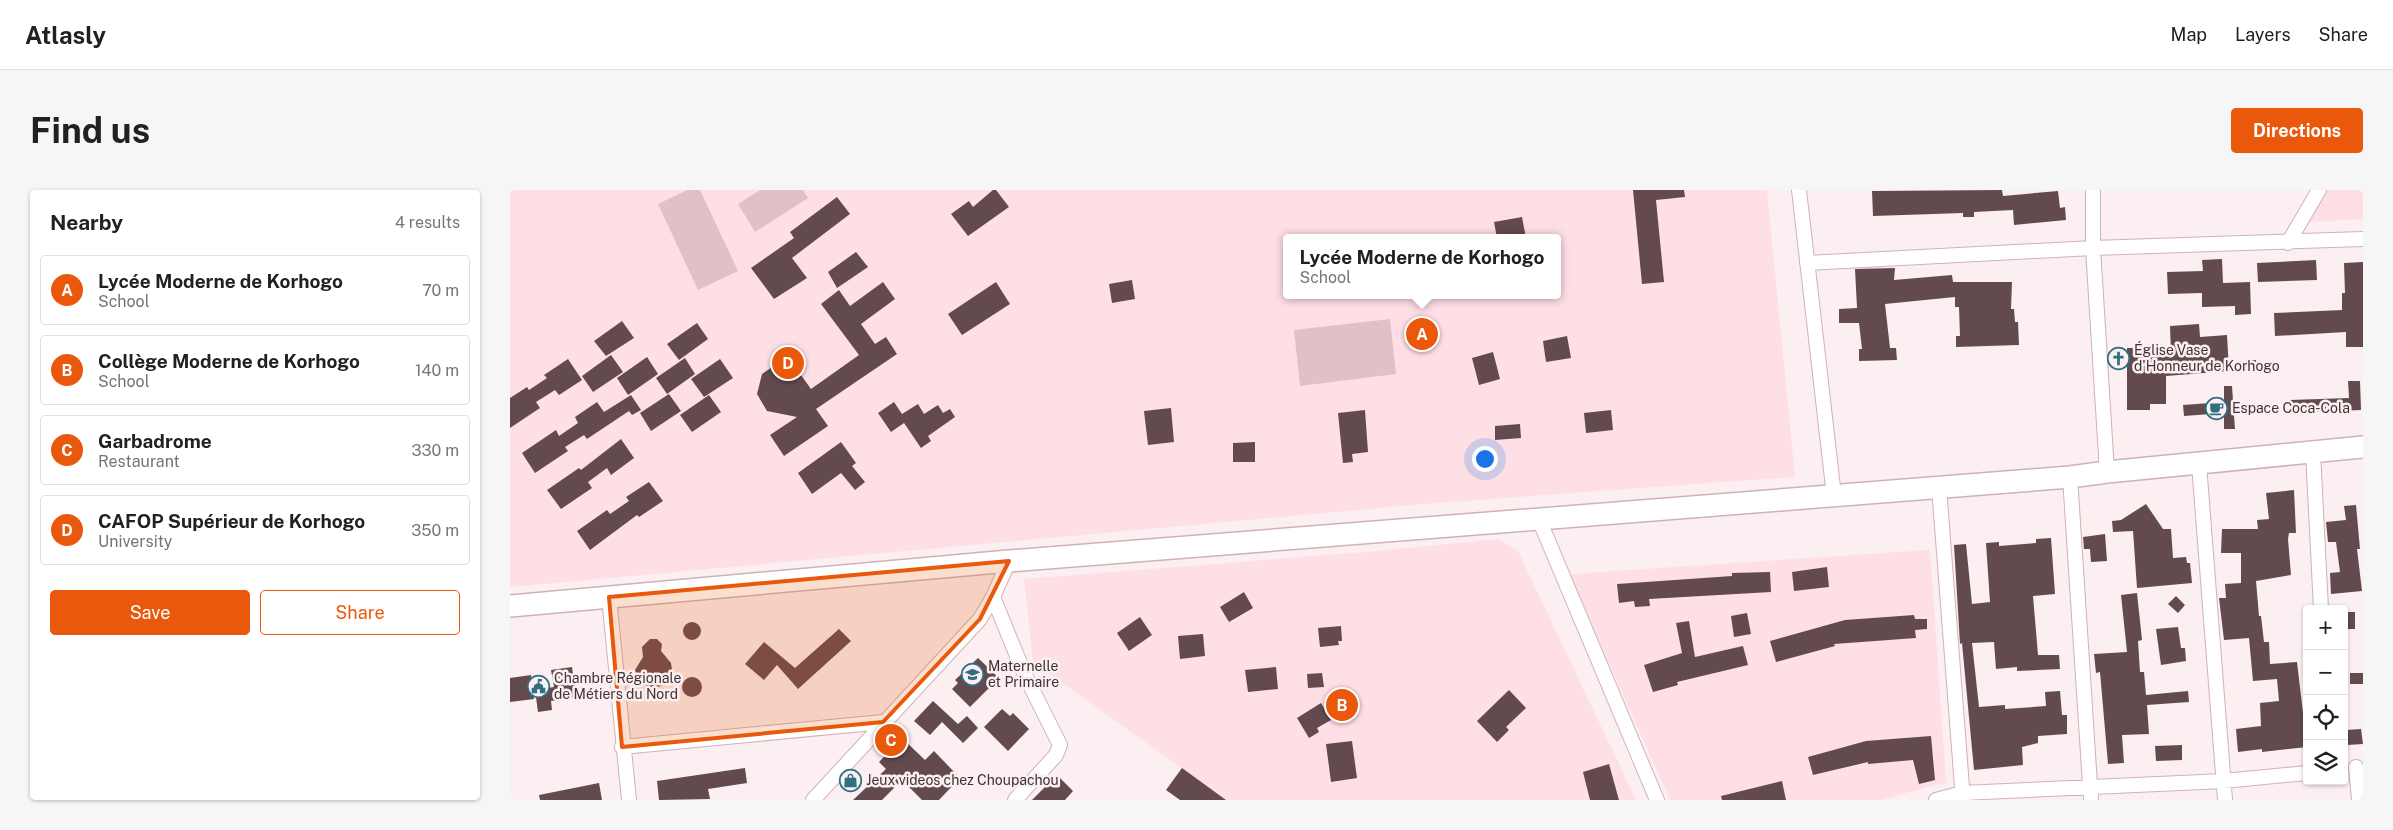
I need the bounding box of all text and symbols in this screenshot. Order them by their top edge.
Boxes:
text: Atlasly [25,21,106,49]
text: Map [2171,24,2207,45]
text: Layers [2235,24,2291,45]
text: Share [2319,24,2368,45]
button: Directions [2231,108,2363,153]
text: Find us [30,110,150,151]
text: Nearby [50,210,123,235]
text: 4 results [395,213,460,232]
popup [1283,234,1561,299]
text: Lycée Moderne de Korhogo [1300,246,1544,268]
text: School [1300,268,1351,287]
text: Lycée Moderne de Korhogo [98,270,343,292]
text: A [61,281,73,300]
text: 70 m [422,281,459,300]
text: School [98,292,149,311]
pin: A [1406,315,1438,353]
place label: Église Vase d'Honneur de Korhogo [2134,341,2280,374]
pin: D [772,344,804,382]
church icon: Église Vase d'Honneur de Korhogo [2106,346,2130,370]
text: Collège Moderne de Korhogo [98,350,360,372]
text: B [62,361,72,380]
text: 140 m [415,361,459,380]
text: School [98,372,149,391]
cafe icon: Espace Coca-Cola [2204,396,2228,420]
place label: Espace Coca-Cola [2232,400,2350,416]
text: Garbadrome [98,430,212,452]
text: C [61,441,73,460]
text: 330 m [412,441,459,460]
your location [1472,446,1498,472]
text: Restaurant [98,452,180,471]
text: CAFOP Supérieur de Korhogo [98,510,365,532]
text: D [61,521,73,540]
text: 350 m [411,521,459,540]
text: University [98,532,172,551]
button: Save [50,590,250,635]
button: Share [260,590,460,635]
map controls [2303,605,2348,785]
button: + [2303,605,2348,650]
button: − [2303,650,2348,695]
place label: Maternelle et Primaire [988,658,1059,690]
school or university icon: Maternelle et Primaire [960,662,984,686]
place label: Chambre Régionale de Métiers du Nord [554,670,681,702]
public building icon: Chambre Régionale de Métiers du Nord [526,674,550,698]
pin: B [1326,686,1358,724]
button: locate [2303,695,2348,740]
pin: C [875,721,907,759]
button: layers [2303,740,2348,785]
shop icon: Jeux videos chez Choupachou [838,768,862,792]
place label: Jeux videos chez Choupachou [866,772,1059,788]

